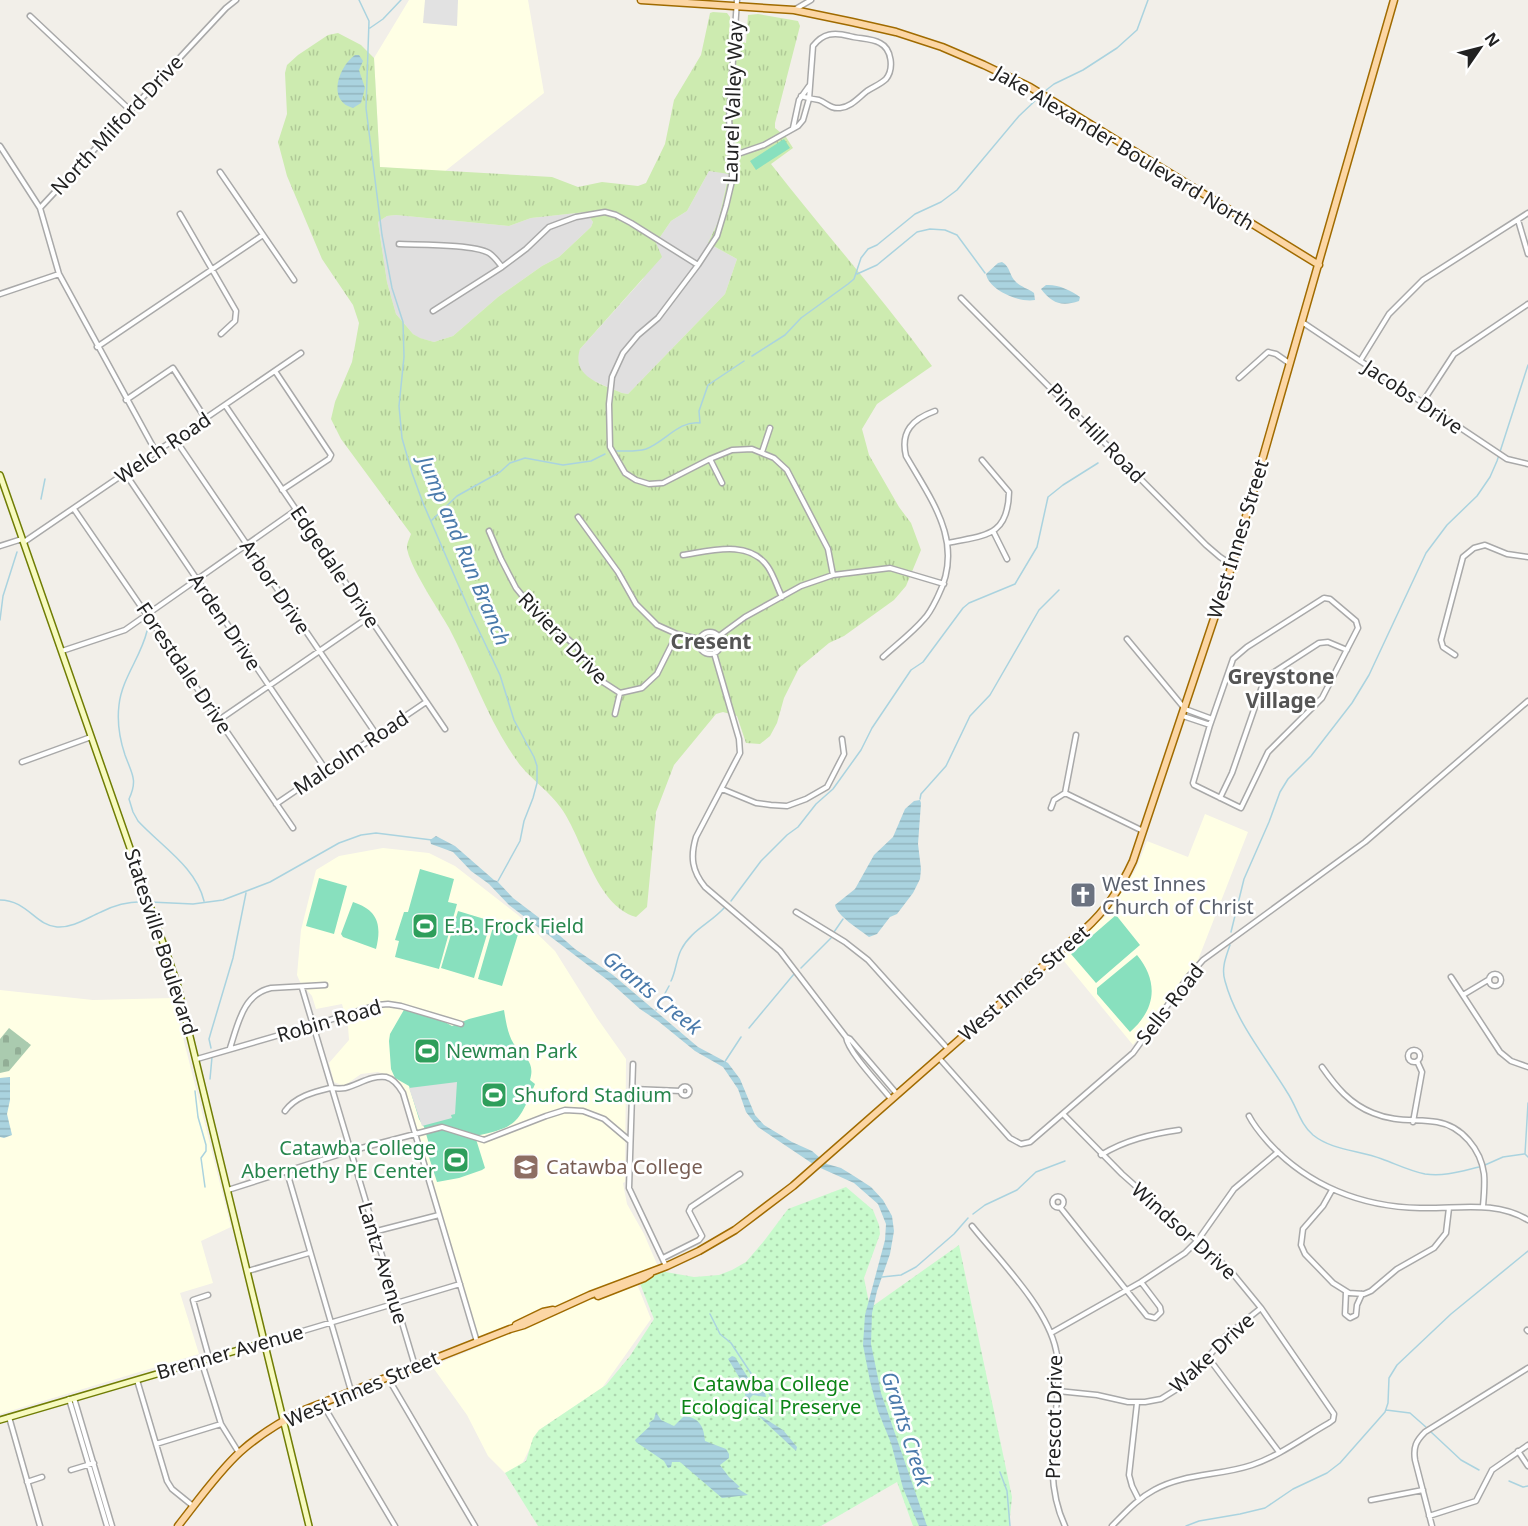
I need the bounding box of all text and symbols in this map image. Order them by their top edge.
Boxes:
north arrow [1450,18,1510,78]
street label: Laurel Valley Way [716,19,749,184]
text: N [1480,28,1505,51]
street label: North Milford Drive [44,49,189,201]
street label: Jake Alexander Boulevard North [987,58,1259,236]
street label: Jacobs Drive [1356,352,1468,440]
street label: Pine Hill Road [1042,377,1151,489]
street label: Welch Road [110,406,216,489]
water label: Jump and Run Branch [411,448,518,650]
street label: West Innes Street [1201,456,1275,622]
street label: Edgedale Drive [285,500,386,633]
street label: Arbor Drive [234,534,317,639]
street label: Arden Drive [183,568,268,675]
street label: Riviera Drive [513,586,614,689]
street label: Forestdale Drive [130,597,238,739]
district label: Cresent [671,627,751,655]
district label: Greystone Village [1227,662,1335,714]
street label: Malcolm Road [288,704,414,801]
street label: Statesville Boulevard [119,845,204,1039]
place label: West Innes Church of Christ [1102,870,1254,920]
church icon: West Innes Church of Christ [1068,880,1098,910]
sports icon: E.B. Frock Field [410,911,440,941]
place label: E.B. Frock Field [444,912,584,939]
street label: West Innes Street [953,918,1095,1047]
water label: Grants Creek [597,944,709,1042]
street label: Sells Road [1130,958,1210,1050]
street label: Robin Road [273,993,384,1048]
sports icon: Newman Park [412,1036,442,1066]
place label: Newman Park [446,1037,578,1064]
sports icon: Shuford Stadium [479,1080,509,1110]
place label: Shuford Stadium [514,1081,672,1108]
place label: Catawba College Abernethy PE Center [241,1134,436,1184]
sports icon: Catawba College Abernethy PE Center [441,1145,471,1175]
school or university icon: Catawba College [511,1152,541,1182]
place label: Catawba College [546,1153,703,1180]
street label: Windsor Drive [1126,1176,1243,1285]
street label: Lantz Avenue [352,1199,415,1327]
street label: Wake Drive [1164,1307,1260,1399]
street label: Brenner Avenue [153,1318,307,1385]
street label: West Innes Street [281,1344,443,1433]
street label: Prescot Drive [1039,1355,1068,1479]
water label: Grants Creek [875,1368,939,1491]
park label: Catawba College Ecological Preserve [681,1370,861,1420]

